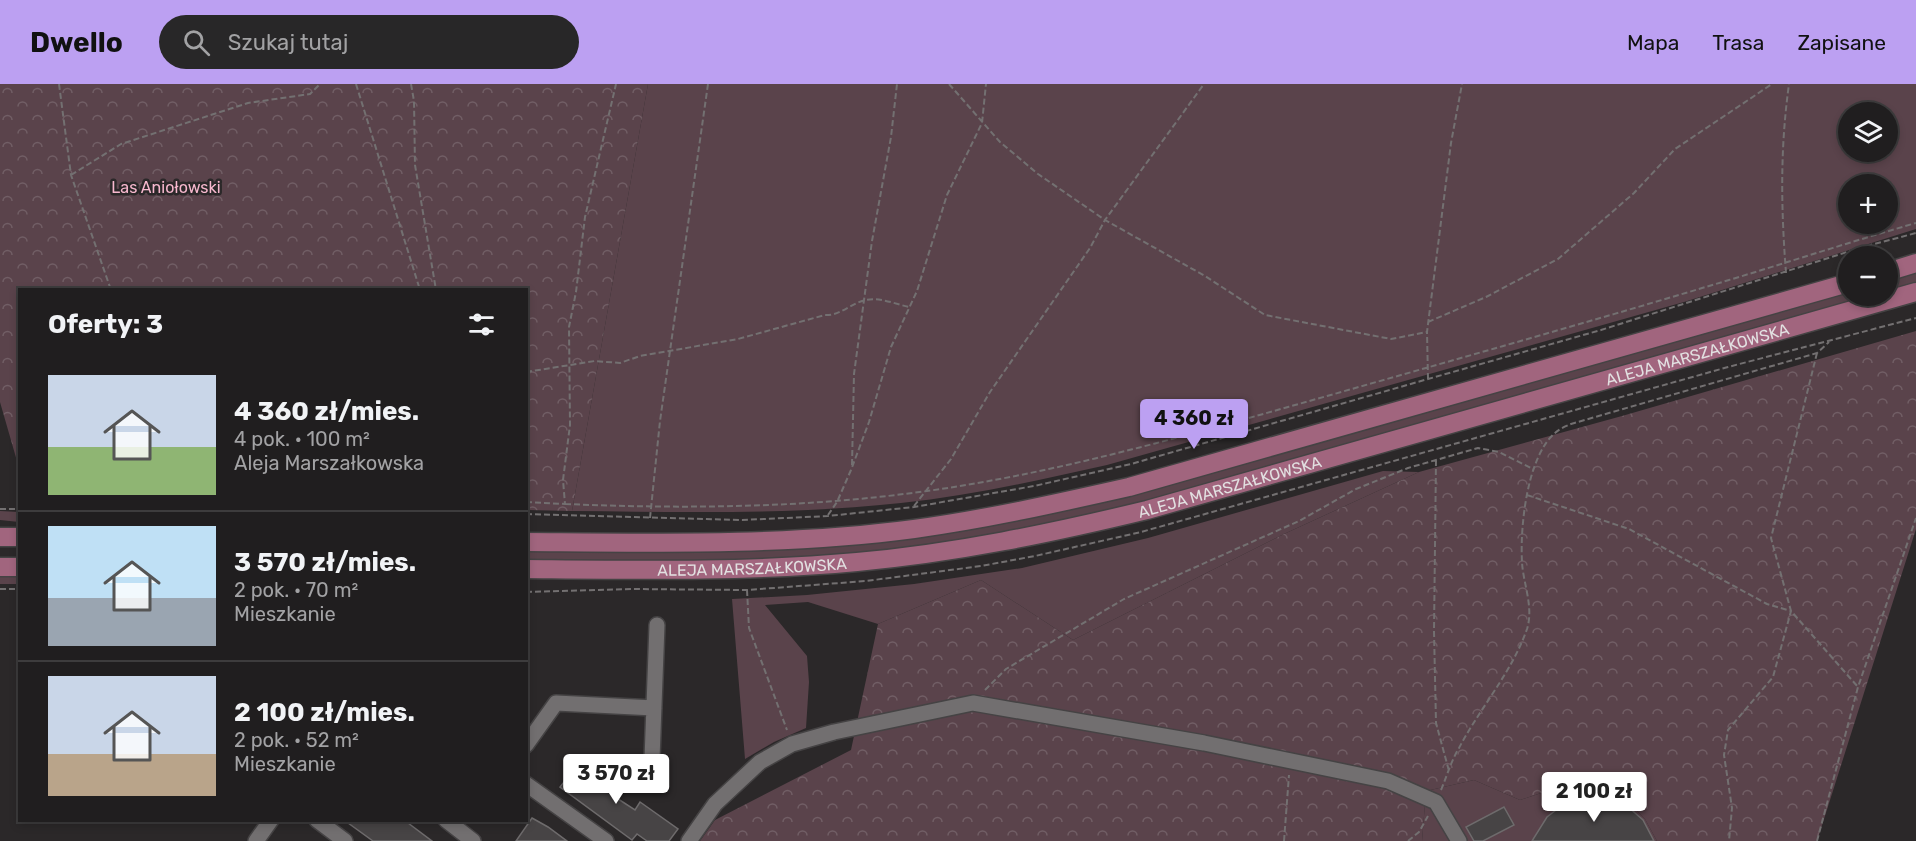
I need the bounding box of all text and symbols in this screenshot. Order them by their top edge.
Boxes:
search box [159,15,579,69]
text: Dwello [30,26,123,59]
icon: search [180,26,213,59]
text: Szukaj tutaj [228,29,348,56]
text: Mapa [1627,30,1679,55]
text: Trasa [1712,30,1764,55]
text: Zapisane [1797,30,1886,55]
map controls [1838,102,1898,306]
button: layers [1838,102,1898,162]
button: + [1838,174,1898,234]
park label: Las Aniołowski [111,178,221,197]
button: − [1838,246,1898,306]
icon: filters [465,308,498,341]
text: Oferty: 3 [48,309,163,340]
street label: ALEJA MARSZAŁKOWSKA [1603,319,1791,389]
text: 4 360 zł/mies. [234,396,419,427]
icon: home [96,399,168,471]
pin: 4 360 zł [1132,399,1256,450]
text: 4 360 zł [1154,406,1234,430]
text: 4 pok. · 100 m² [234,427,370,451]
text: Aleja Marszałkowska [234,451,424,475]
street label: ALEJA MARSZAŁKOWSKA [1136,451,1324,521]
text: 3 570 zł/mies. [234,547,416,578]
icon: home [96,550,168,622]
street label: ALEJA MARSZAŁKOWSKA [657,553,848,579]
text: 2 pok. · 70 m² [234,578,358,602]
text: Mieszkanie [234,602,336,626]
text: 2 100 zł/mies. [234,697,415,728]
icon: home [96,700,168,772]
text: 2 pok. · 52 m² [234,728,359,752]
text: Mieszkanie [234,752,336,776]
pin: 3 570 zł [554,754,678,805]
text: 3 570 zł [577,761,655,785]
pin: 2 100 zł [1532,772,1656,823]
text: 2 100 zł [1556,779,1632,803]

